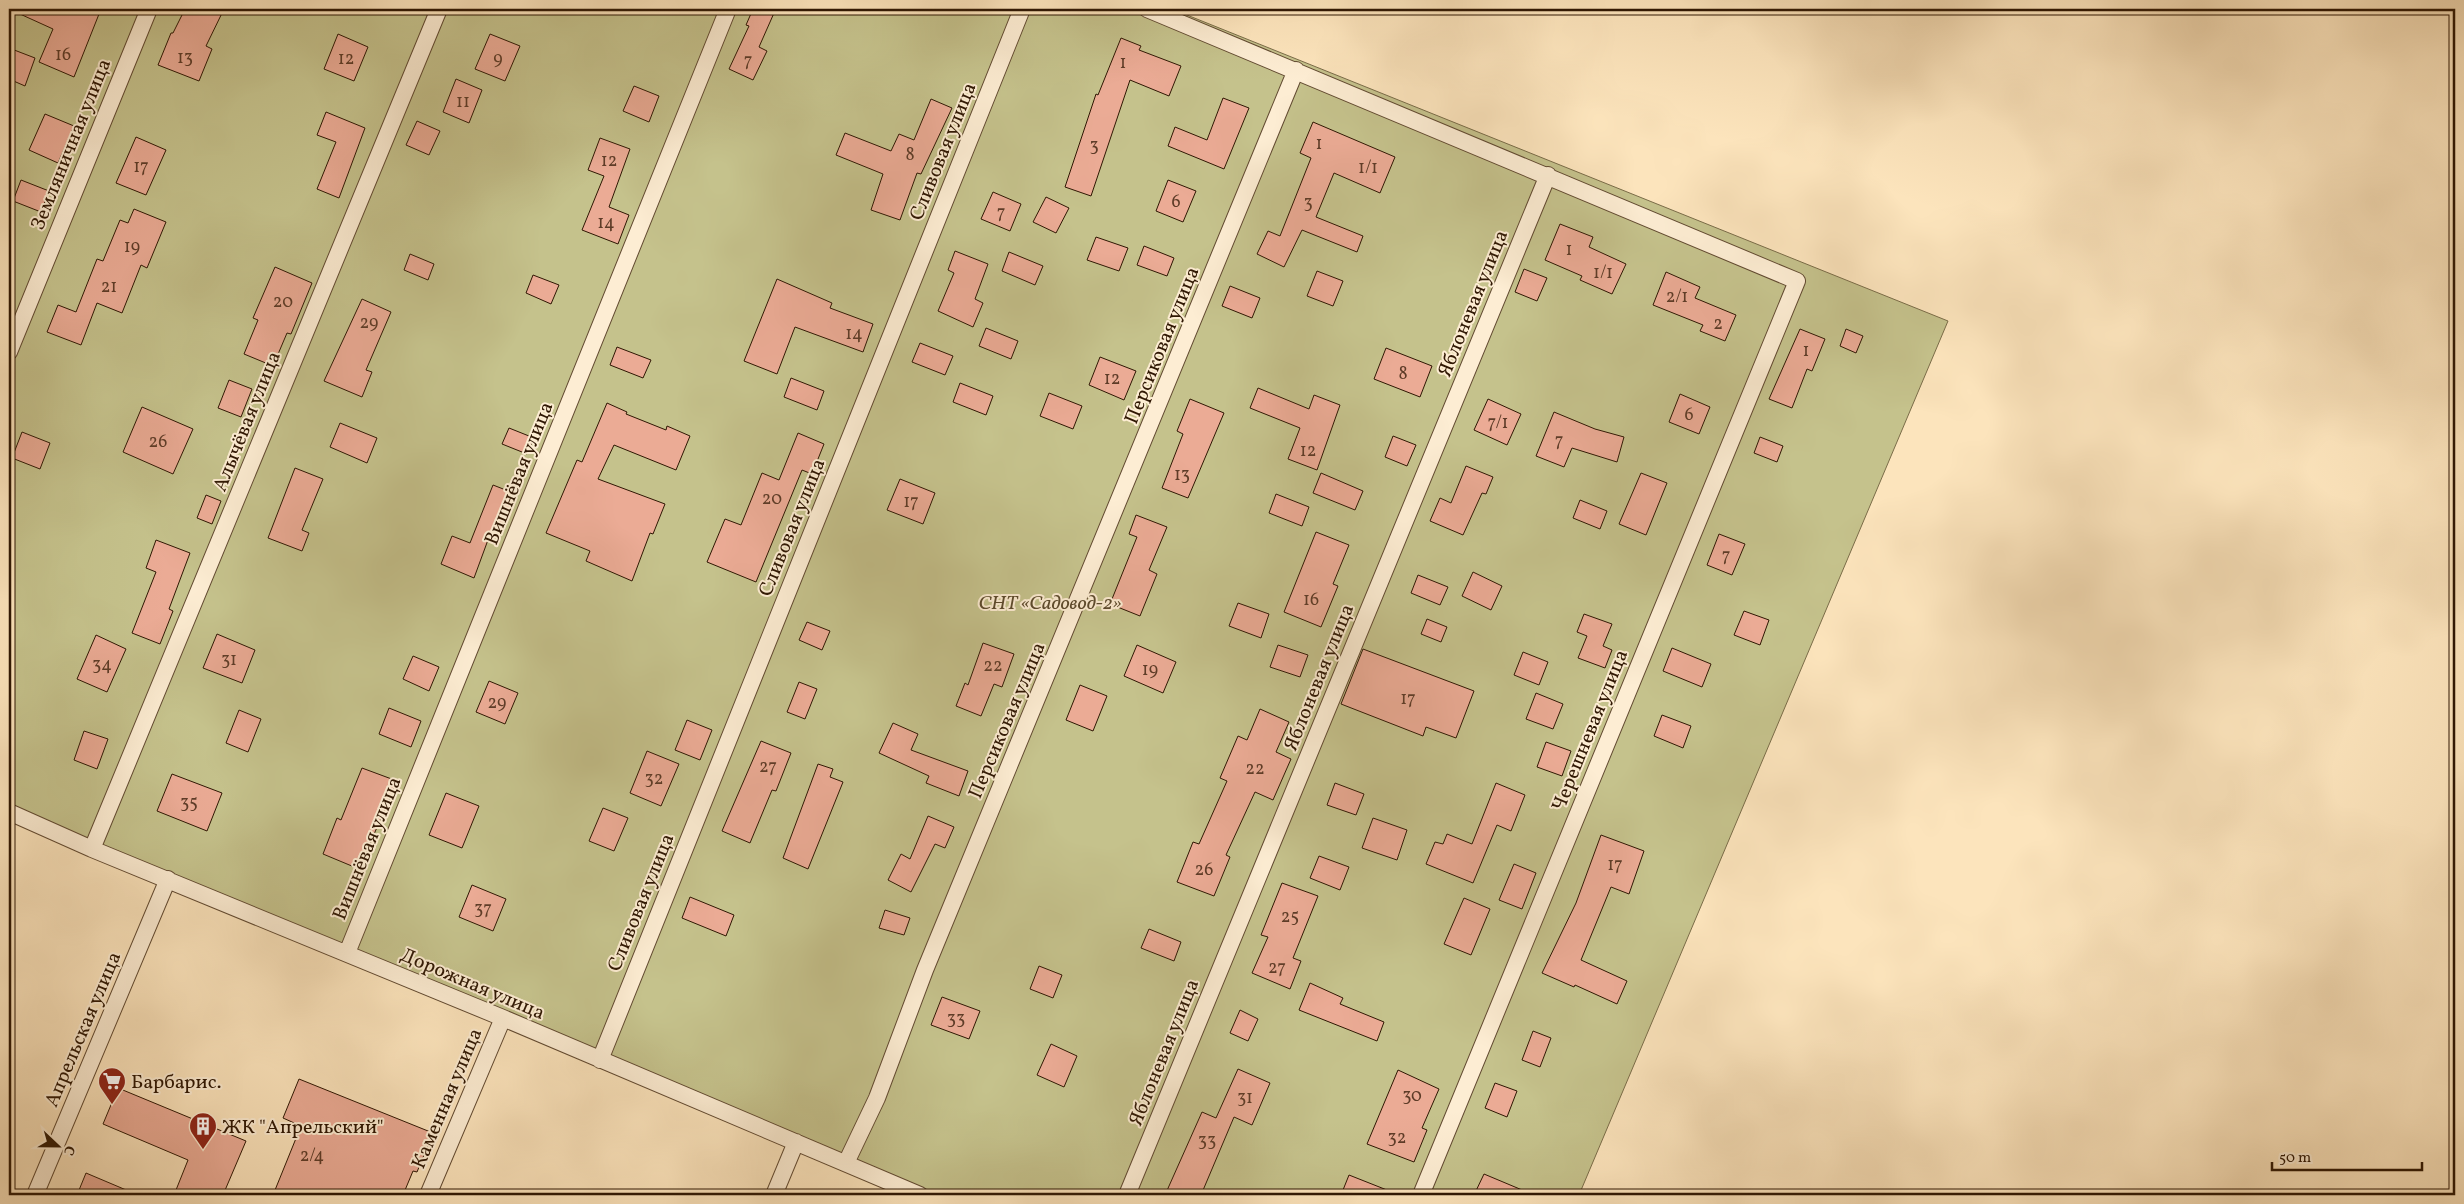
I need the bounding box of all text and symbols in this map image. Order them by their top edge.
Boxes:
house number: 16 [55,43,71,68]
house number: 13 [177,46,193,71]
house number: 12 [338,47,354,72]
house number: 9 [493,47,503,72]
house number: 7 [744,49,752,74]
house number: 1 [1120,51,1126,76]
street label: Земляничная улица [25,55,119,235]
street label: Сливовая улица [903,79,984,225]
house number: 11 [456,90,470,115]
house number: 1 [1316,132,1322,157]
house number: 3 [1089,134,1099,159]
house number: 8 [905,143,915,168]
house number: 12 [601,149,617,174]
house number: 17 [133,155,149,180]
house number: 1/1 [1358,156,1378,181]
house number: 6 [1171,190,1181,215]
house number: 3 [1303,191,1313,216]
house number: 7 [997,201,1005,226]
house number: 14 [597,211,615,236]
street label: Яблоневая улица [1432,226,1516,381]
house number: 19 [124,235,140,260]
house number: 1 [1566,238,1572,263]
house number: 1/1 [1593,261,1613,286]
street label: Персиковая улица [1119,263,1207,429]
house number: 21 [101,275,117,300]
house number: 2/1 [1666,285,1688,310]
house number: 20 [273,290,293,315]
house number: 29 [360,311,378,336]
house number: 2 [1713,312,1723,337]
house number: 14 [845,322,863,347]
house number: 1 [1803,339,1809,364]
street label: Алычёвая улица [207,347,289,496]
house number: 8 [1398,362,1408,387]
house number: 12 [1104,367,1120,392]
street label: Вишнёвая улица [478,398,561,550]
house number: 6 [1684,403,1694,428]
house number: 7/1 [1487,411,1509,436]
house number: 7 [1555,429,1563,454]
house number: 26 [149,430,167,455]
house number: 12 [1300,439,1316,464]
street label: Сливовая улица [752,455,833,601]
house number: 13 [1174,463,1190,488]
house number: 20 [762,487,782,512]
house number: 17 [903,490,919,515]
house number: 7 [1722,544,1730,569]
house number: 16 [1303,588,1319,613]
park label: СНТ «Садовод-2» [978,590,1122,618]
street label: Яблоневая улица [1278,600,1362,755]
street label: Персиковая улица [962,638,1053,803]
street label: Черешневая улица [1546,646,1636,816]
house number: 31 [221,648,237,673]
house number: 34 [92,653,112,678]
house number: 22 [983,654,1003,679]
house number: 19 [1142,658,1158,683]
house number: 17 [1400,687,1416,712]
house number: 29 [488,691,506,716]
house number: 27 [759,755,777,780]
house number: 22 [1245,757,1265,782]
house number: 32 [645,767,663,792]
street label: Вишнёвая улица [326,773,409,925]
house number: 35 [180,791,198,816]
street label: Сливовая улица [601,830,682,976]
house number: 17 [1607,853,1623,878]
house number: 26 [1195,858,1213,883]
house number: 37 [474,897,492,922]
house number: 25 [1281,905,1299,930]
street label: Дорожная улица [396,942,549,1028]
street label: Апрельская улица [38,948,129,1112]
house number: 27 [1268,956,1286,981]
street label: Яблоневая улица [1123,975,1207,1130]
house number: 33 [947,1007,965,1032]
street label: Каменная улица [406,1024,490,1174]
supermarket icon: Барбарис. [97,1066,127,1105]
place label: Барбарис. [131,1069,221,1097]
house number: 30 [1402,1084,1422,1109]
house number: 31 [1237,1086,1253,1111]
building icon: ЖК "Апрельский" [188,1111,218,1150]
place label: ЖК "Апрельский" [222,1114,384,1142]
north arrow [32,1122,82,1172]
house number: 32 [1388,1126,1406,1151]
house number: 33 [1198,1129,1216,1154]
scale bar [2272,1139,2422,1171]
text: С [58,1143,79,1158]
house number: 2/4 [300,1144,324,1169]
text: 50 m [2279,1148,2311,1169]

